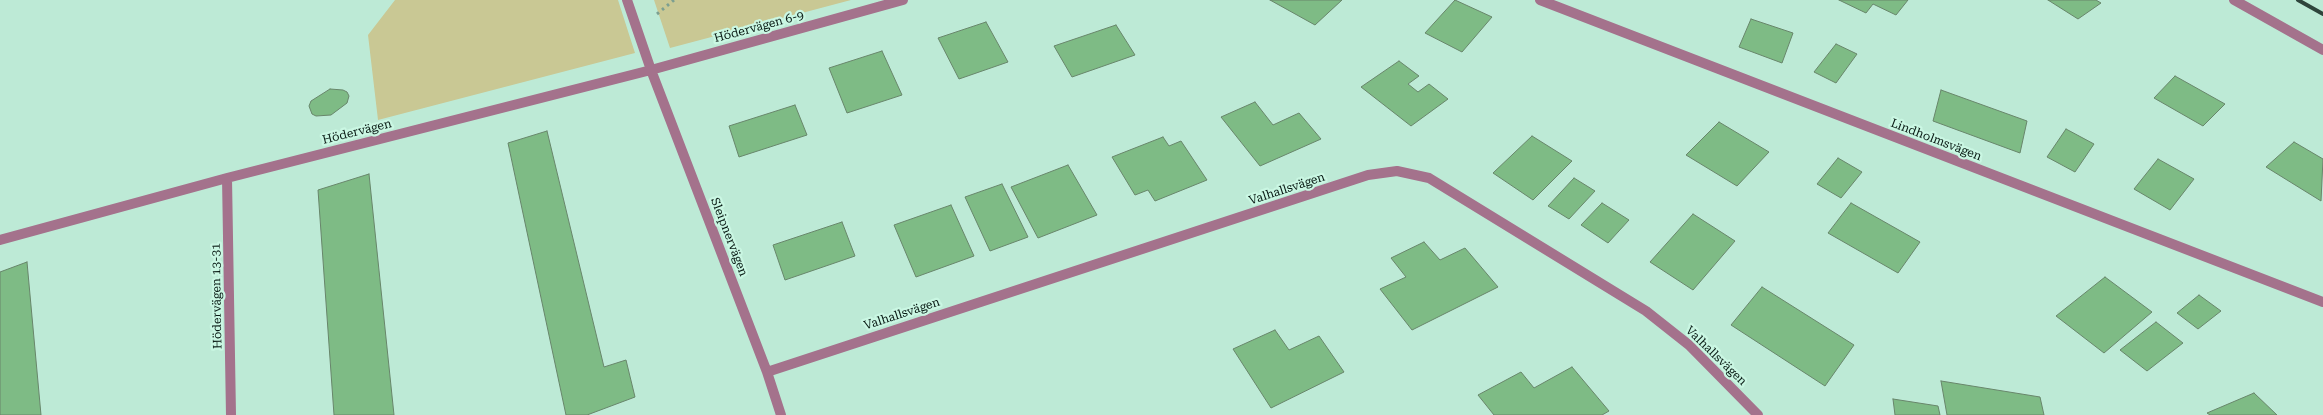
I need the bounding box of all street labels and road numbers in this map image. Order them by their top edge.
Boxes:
street label: Hödervägen 6-9 [712,8,806,46]
street label: Hödervägen [321,116,393,148]
street label: Lindholmsvägen [1889,116,1983,164]
street label: Valhallsvägen [1247,170,1327,208]
street label: Sleipnervägen [707,196,751,278]
street label: Hödervägen 13-31 [209,243,225,349]
street label: Valhallsvägen [862,295,942,333]
street label: Valhallsvägen [1683,323,1749,389]

